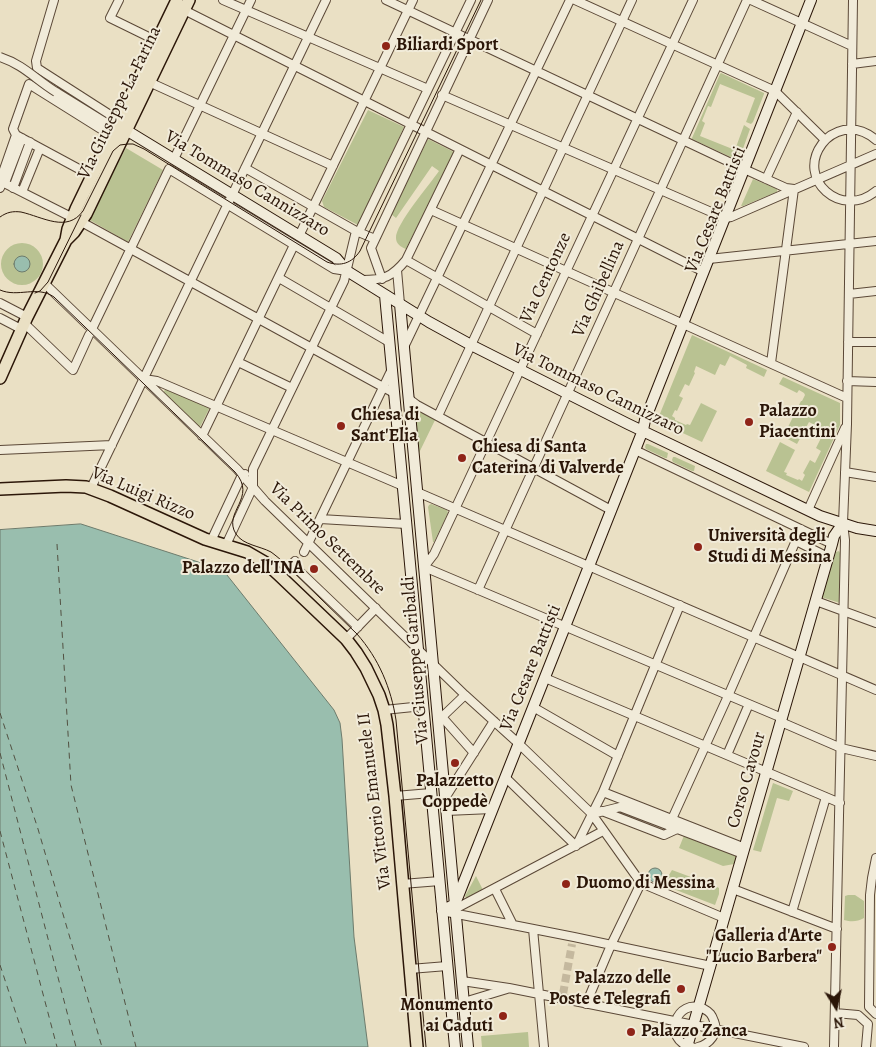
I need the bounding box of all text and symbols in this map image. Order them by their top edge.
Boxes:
street label: Via Giuseppe La Farina [74,23,166,183]
place label: Biliardi Sport [396,35,498,57]
marker: Biliardi Sport [380,40,392,52]
street label: Via Tommaso Cannizzaro [161,126,333,242]
street label: Via Cesare Battisti [681,144,751,276]
street label: Via Centonze [516,229,576,327]
street label: Via Ghibellina [568,238,630,340]
street label: Via Tommaso Cannizzaro [509,339,687,441]
place label: Palazzo Piacentini [759,401,836,444]
place label: Chiesa di Sant'Elia [351,405,420,448]
marker: Palazzo Piacentini [743,416,755,428]
marker: Chiesa di Sant'Elia [335,420,347,432]
place label: Chiesa di Santa Caterina di Valverde [472,437,624,479]
marker: Chiesa di Santa Caterina di Valverde [456,452,468,464]
street label: Via Luigi Rizzo [88,463,198,525]
street label: Via Primo Settembre [265,478,389,600]
place label: Università degli Studi di Messina [708,526,832,568]
marker: Università degli Studi di Messina [692,541,704,553]
place label: Palazzo dell'INA [182,558,304,580]
marker: Palazzo dell'INA [308,563,320,575]
street label: Via Giuseppe Garibaldi [398,575,434,745]
street label: Via Cesare Battisti [496,602,566,734]
street label: Via Vittorio Emanuele II [353,711,397,891]
street label: Corso Cavour [723,729,771,831]
marker: Palazzetto Coppedè [449,757,461,769]
place label: Palazzetto Coppedè [416,771,494,814]
place label: Duomo di Messina [576,873,715,895]
marker: Duomo di Messina [560,878,572,890]
place label: Galleria d'Arte "Lucio Barbera" [706,926,822,969]
marker: Galleria d'Arte "Lucio Barbera" [826,941,838,953]
place label: Palazzo delle Poste e Telegrafi [549,968,671,1011]
north arrow [811,982,861,1032]
marker: Palazzo delle Poste e Telegrafi [675,983,687,995]
place label: Monumento ai Caduti [400,995,493,1038]
marker: Monumento ai Caduti [497,1010,509,1022]
text: N [832,1012,845,1033]
place label: Palazzo Zanca [641,1021,748,1043]
marker: Palazzo Zanca [625,1026,637,1038]

